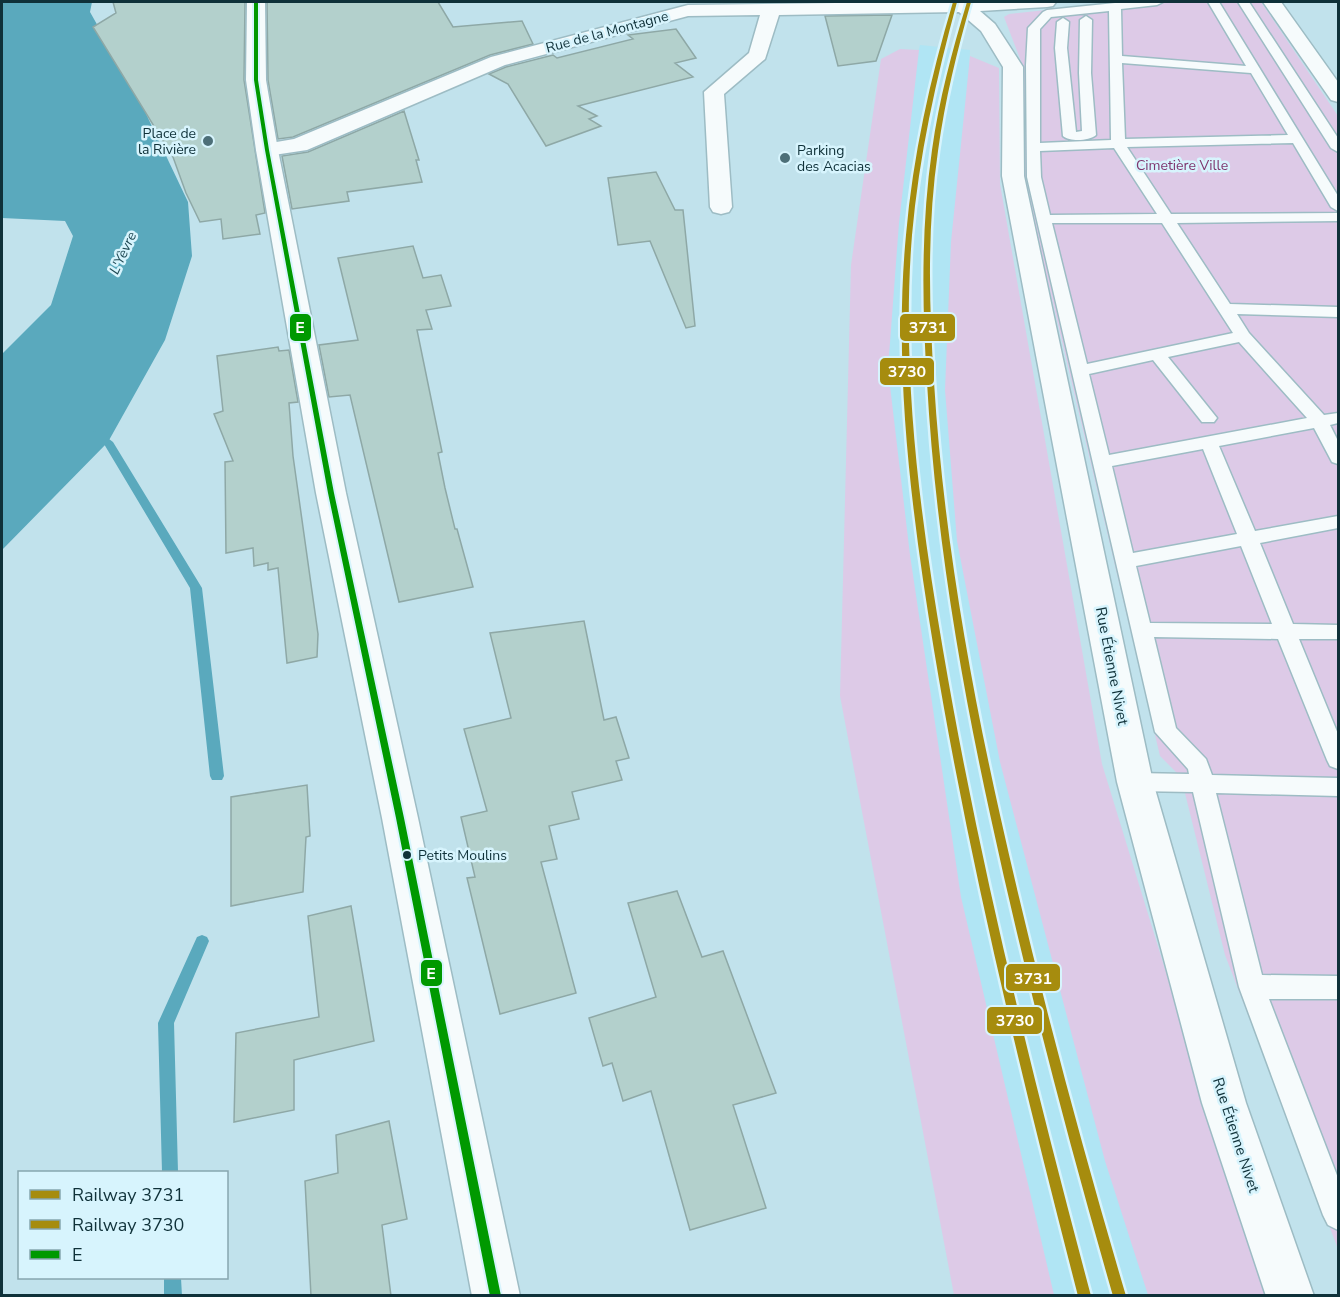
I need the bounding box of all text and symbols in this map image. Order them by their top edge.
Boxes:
street label: Rue de la Montagne [544,6,670,58]
place label: Place de la Rivière [138,124,196,159]
marker: Place de la Rivière [201,134,215,148]
place label: Parking des Acacias [797,141,871,176]
marker: Parking des Acacias [778,151,792,165]
park label: Cimetière Ville [1136,156,1228,175]
water label: L'Yèvre [105,228,141,277]
line badge: E [289,313,312,342]
line badge: 3731 [899,313,956,342]
text: E [295,317,305,339]
text: 3731 [909,317,947,339]
line badge: 3730 [879,357,935,386]
text: 3730 [888,361,926,383]
street label: Rue Étienne Nivet [1091,605,1133,728]
place label: Petits Moulins [418,846,507,865]
marker: Petits Moulins [401,849,413,861]
line badge: E [420,959,443,987]
text: E [426,963,436,985]
line badge: 3731 [1005,963,1061,992]
text: 3731 [1014,968,1052,990]
line badge: 3730 [986,1006,1043,1035]
text: 3730 [996,1010,1034,1032]
street label: Rue Étienne Nivet [1208,1075,1264,1196]
legend [18,1171,228,1279]
text: Railway 3731 [72,1183,184,1207]
text: Railway 3730 [72,1213,184,1237]
text: E [72,1243,83,1267]

